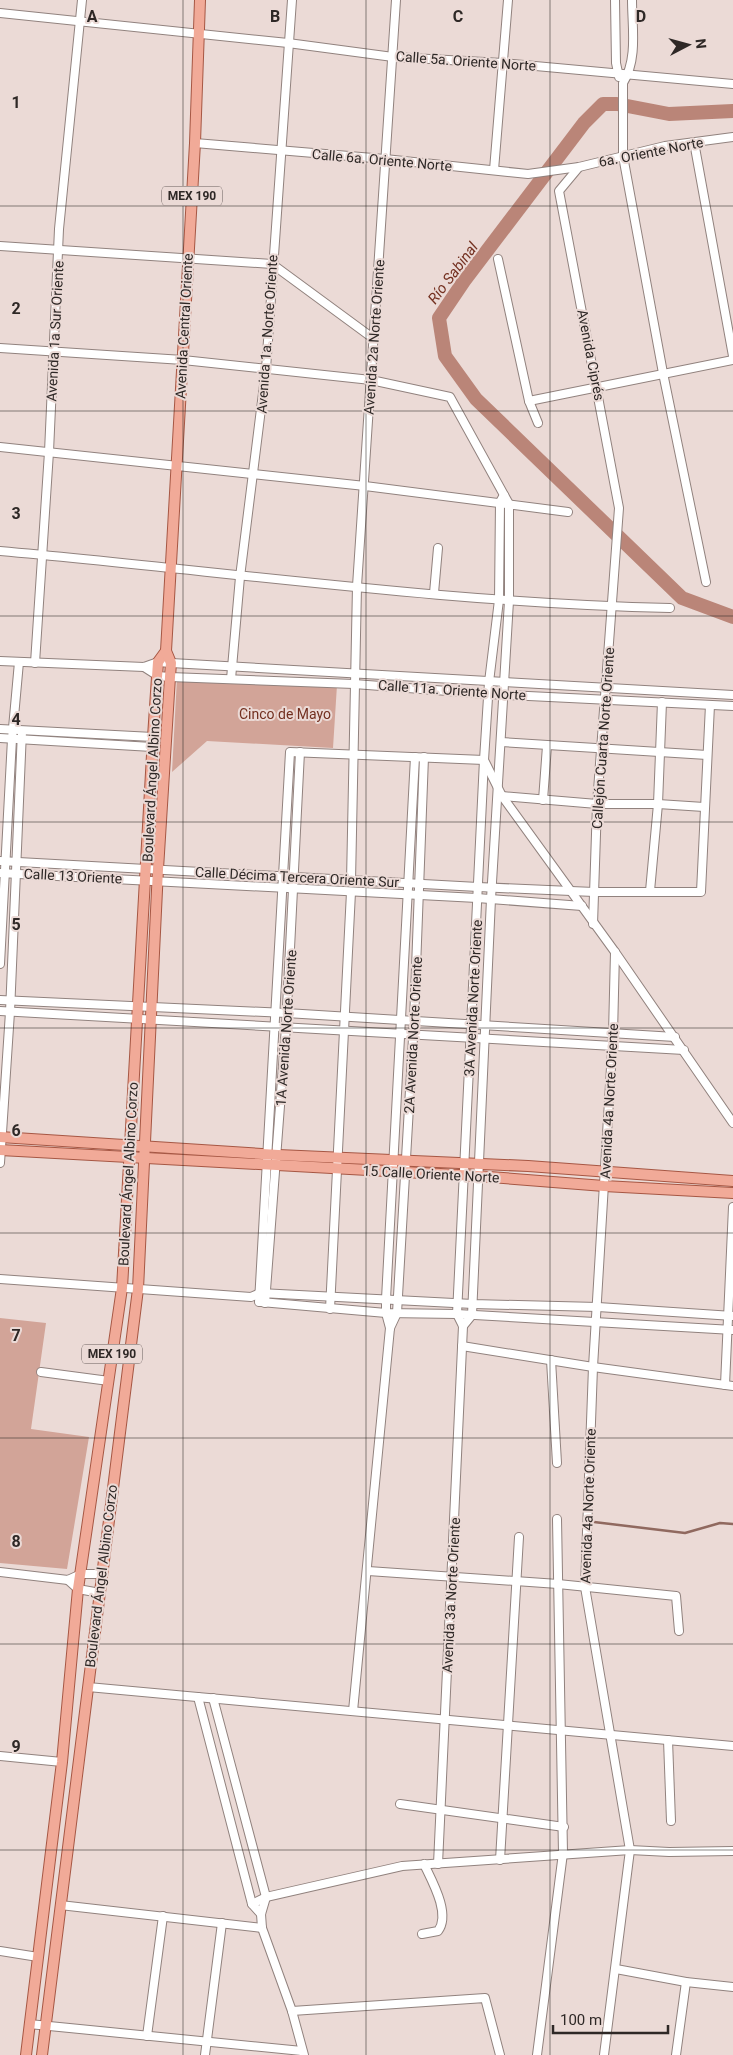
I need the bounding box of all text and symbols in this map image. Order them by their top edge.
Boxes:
text: A [87,7,98,26]
text: B [270,7,280,26]
text: C [453,7,463,26]
text: D [636,7,646,26]
north arrow [663,20,713,70]
text: N [692,38,709,49]
street label: Calle 5a. Oriente Norte [395,48,537,74]
text: 1 [11,93,21,112]
street label: 6a. Oriente Norte [597,134,705,170]
street label: Calle 6a. Oriente Norte [311,146,453,174]
road number: MEX 190 [162,187,222,206]
water label: Río Sabinal [424,238,482,307]
street label: Avenida Central Oriente [172,253,196,399]
street label: Avenida 1a. Norte Oriente [253,254,281,414]
street label: Avenida 2a Norte Oriente [361,259,387,415]
street label: Avenida 1a Sur Oriente [43,260,67,402]
text: 2 [11,299,21,318]
street label: Avenida Ciprés [574,308,608,402]
text: 3 [11,504,21,523]
street label: Callejón Cuarta Norte Oriente [589,647,617,829]
street label: Calle 11a. Oriente Norte [377,677,527,703]
street label: Boulevard Ángel Albino Corzo [138,678,165,862]
park label: Cinco de Mayo [239,706,331,722]
text: 4 [11,710,21,729]
street label: Calle Décima Tercera Oriente Sur [195,864,400,890]
street label: Calle 13 Oriente [23,865,123,887]
text: 5 [11,915,21,934]
street label: 3A Avenida Norte Oriente [461,919,485,1077]
street label: 1A Avenida Norte Oriente [273,949,299,1107]
street label: 2A Avenida Norte Oriente [401,956,425,1114]
street label: Avenida 4a Norte Oriente [597,1023,621,1179]
street label: Boulevard Ángel Albino Corzo [114,1082,141,1266]
text: 6 [11,1121,21,1140]
street label: 15 Calle Oriente Norte [362,1162,500,1186]
text: 7 [11,1326,21,1345]
road number: MEX 190 [82,1345,142,1364]
street label: Avenida 4a Norte Oriente [577,1428,599,1584]
street label: Boulevard Ángel Albino Corzo [81,1484,120,1668]
street label: Avenida 3a Norte Oriente [439,1517,463,1673]
text: 8 [11,1532,21,1551]
text: 9 [11,1737,21,1756]
scale bar [553,2002,668,2034]
text: 100 m [560,2011,602,2029]

